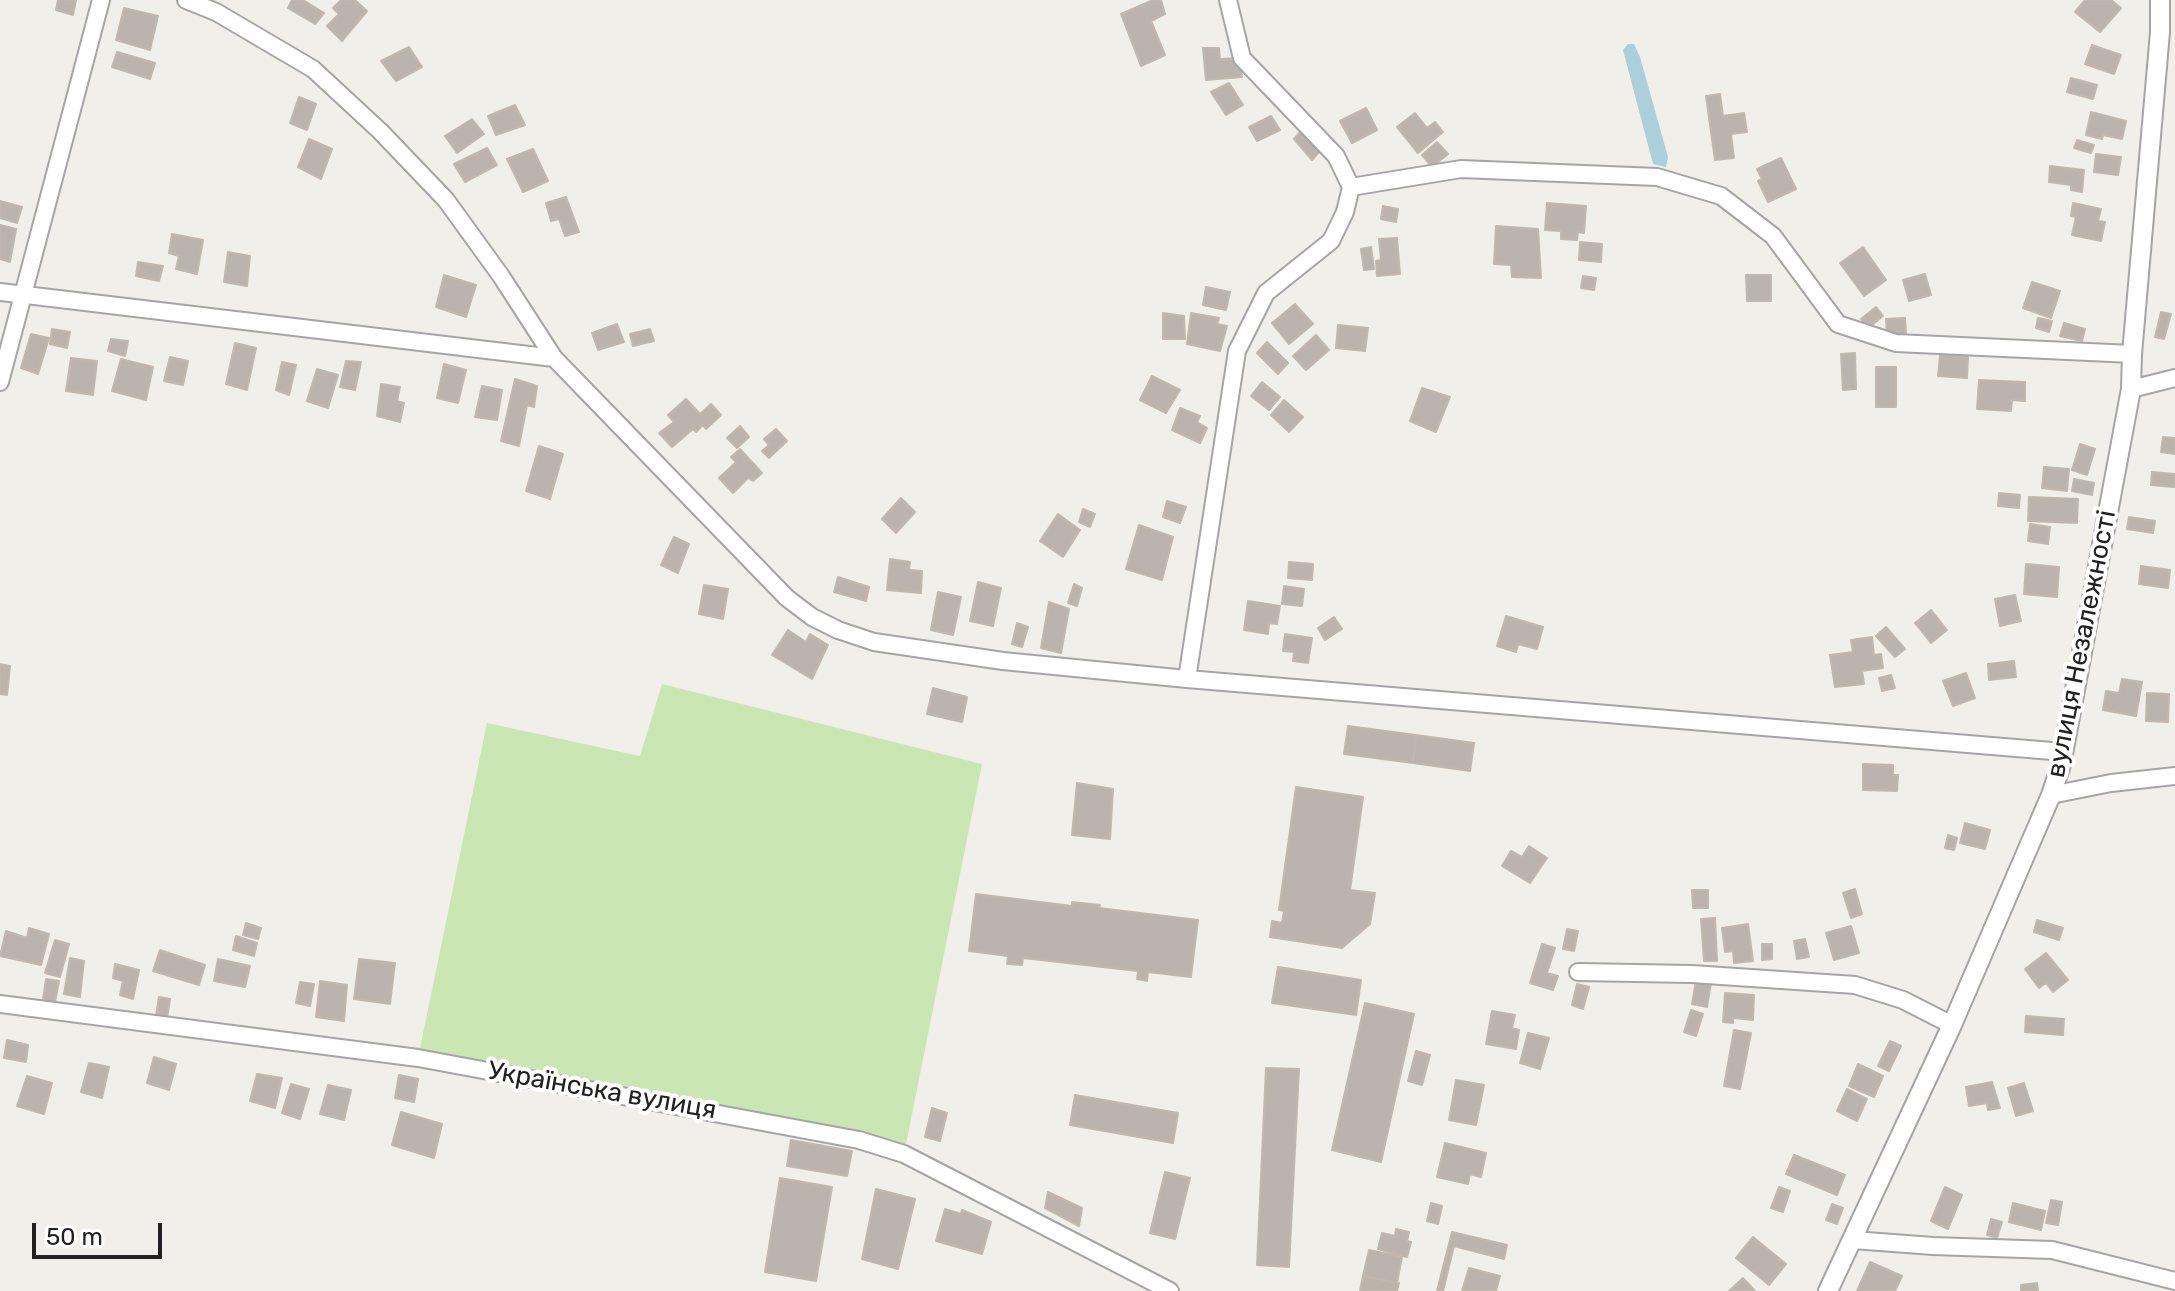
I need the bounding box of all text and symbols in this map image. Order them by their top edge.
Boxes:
street label: вулиця Незалежності [2041,508,2123,780]
street label: Українська вулиця [485,1056,719,1126]
scale bar [36,1207,166,1257]
text: 50 m [46,1223,103,1251]

